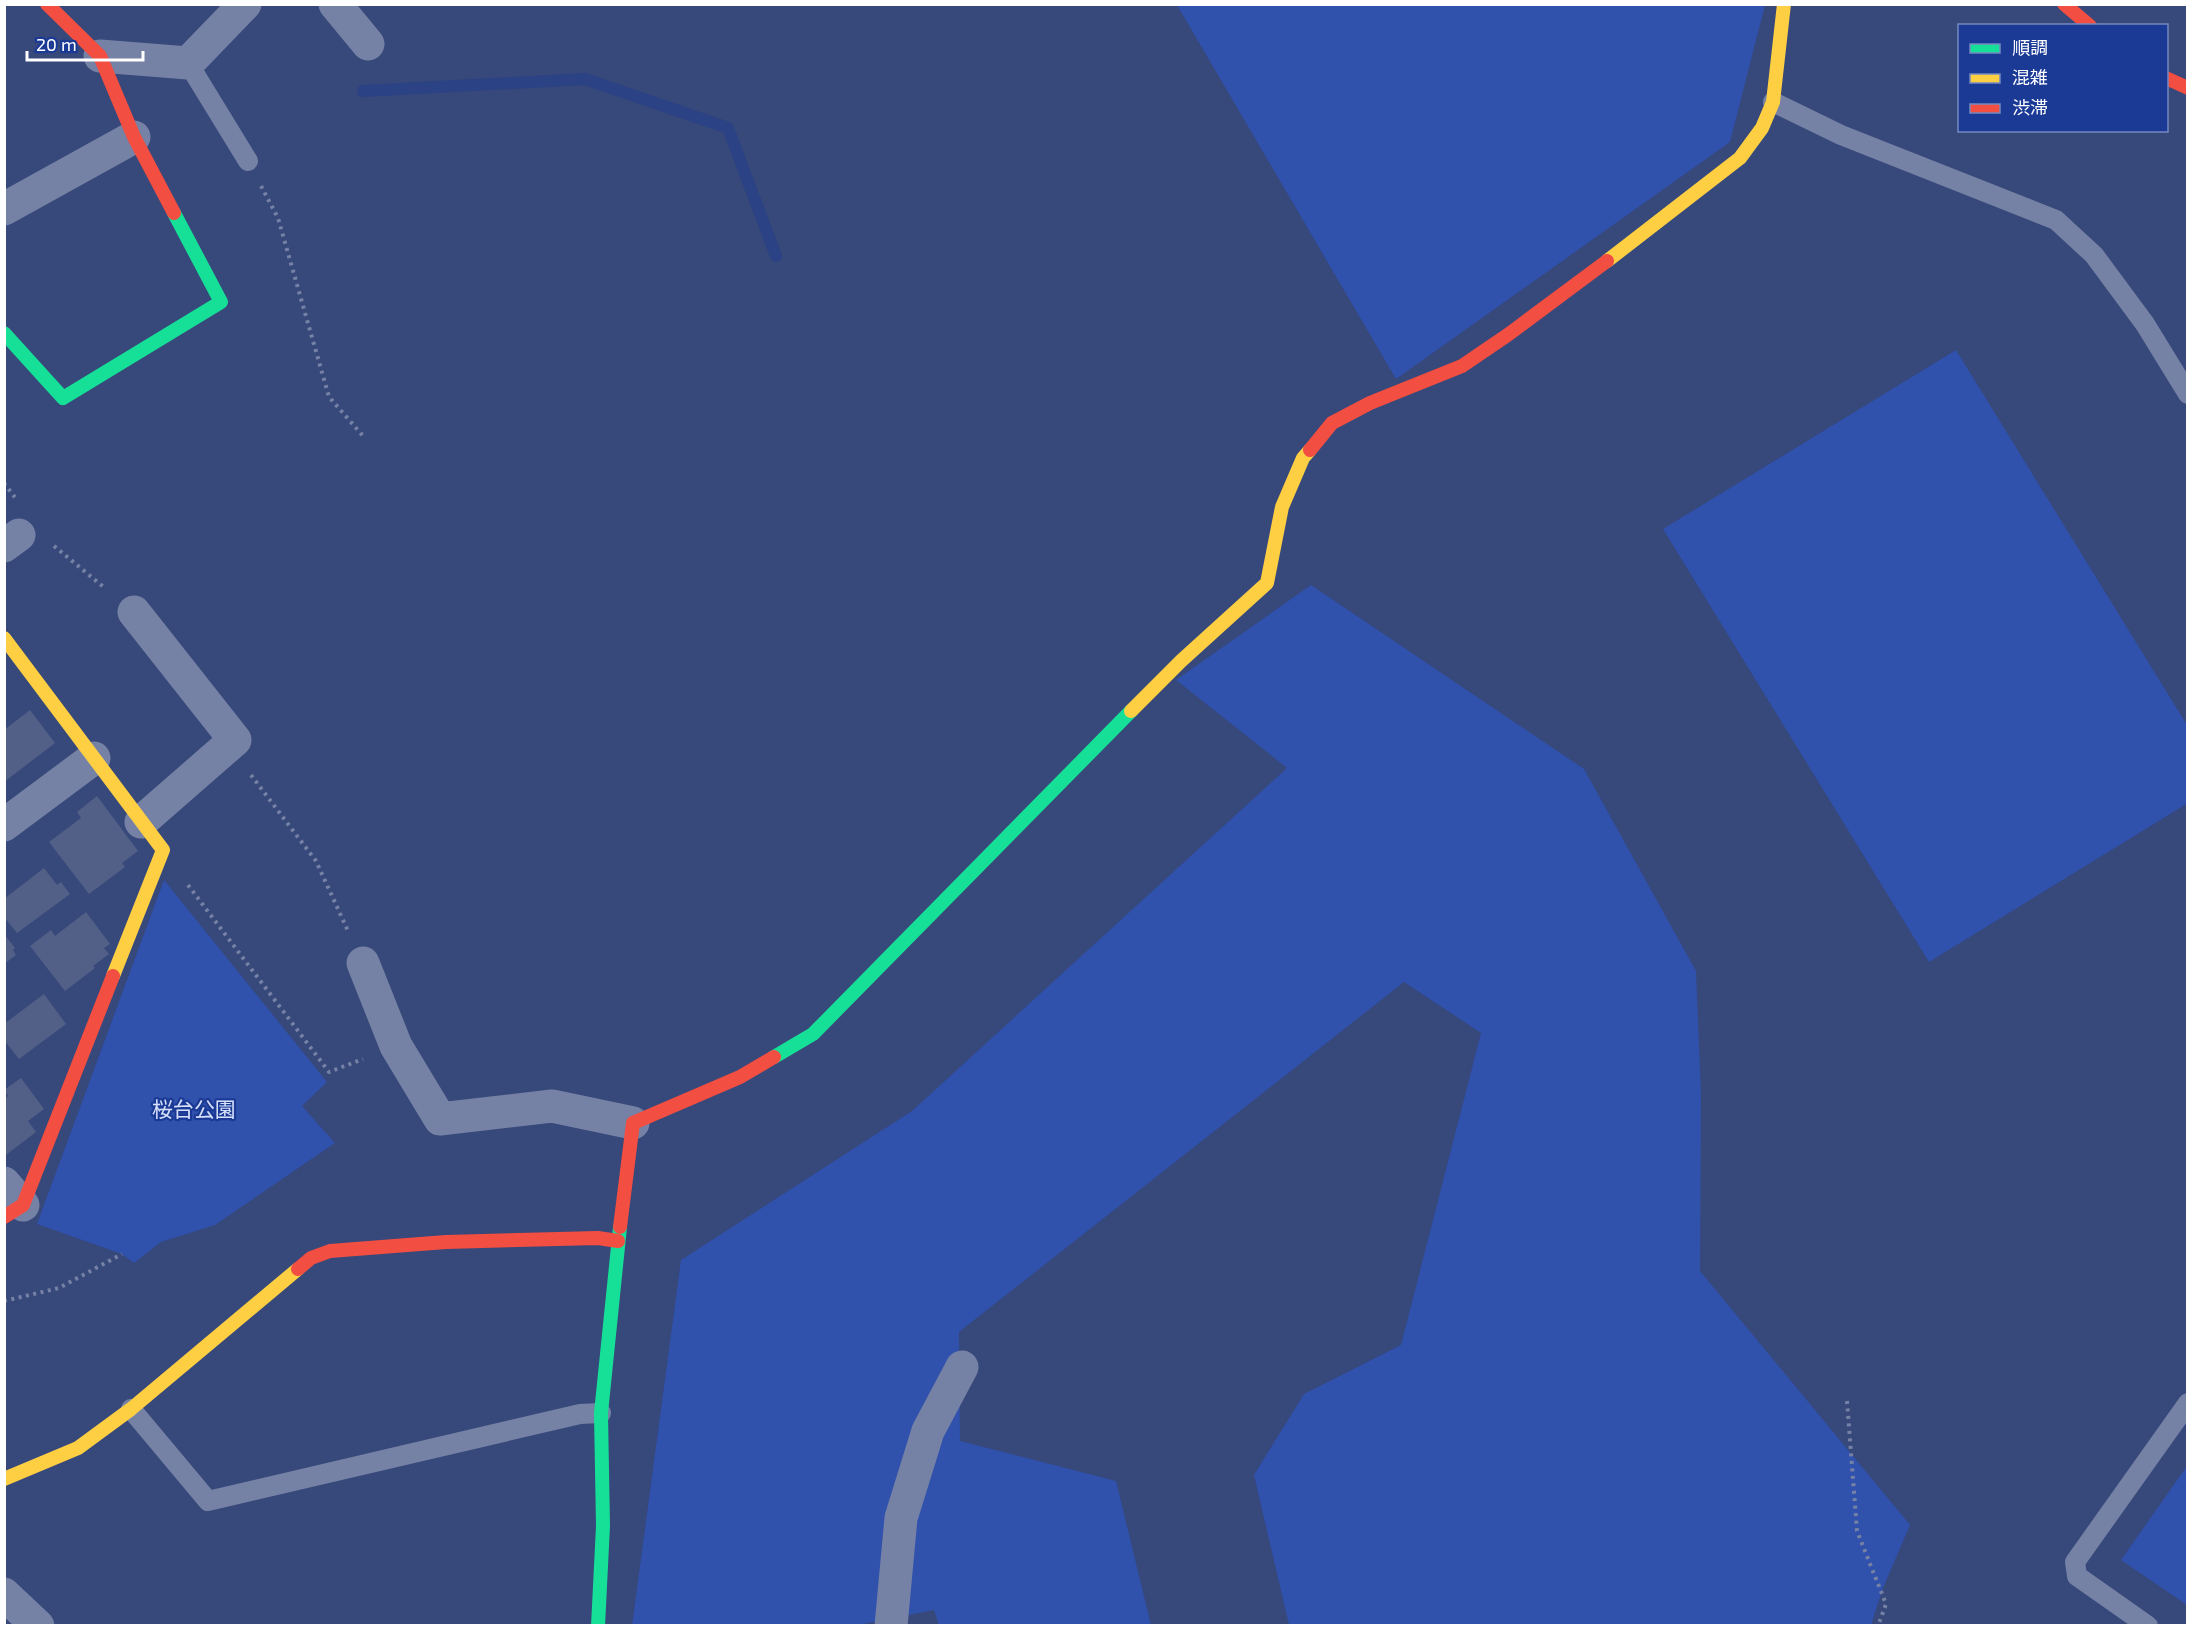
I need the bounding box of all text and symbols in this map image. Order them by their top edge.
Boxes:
scale bar [27,24,142,62]
legend [1958,24,2168,132]
text: 20 m [36,33,77,55]
text: 順調 [2012,36,2048,58]
text: 混雑 [2012,66,2048,88]
text: 渋滞 [2012,96,2048,118]
park label: 桜台公園 [152,1096,236,1121]

